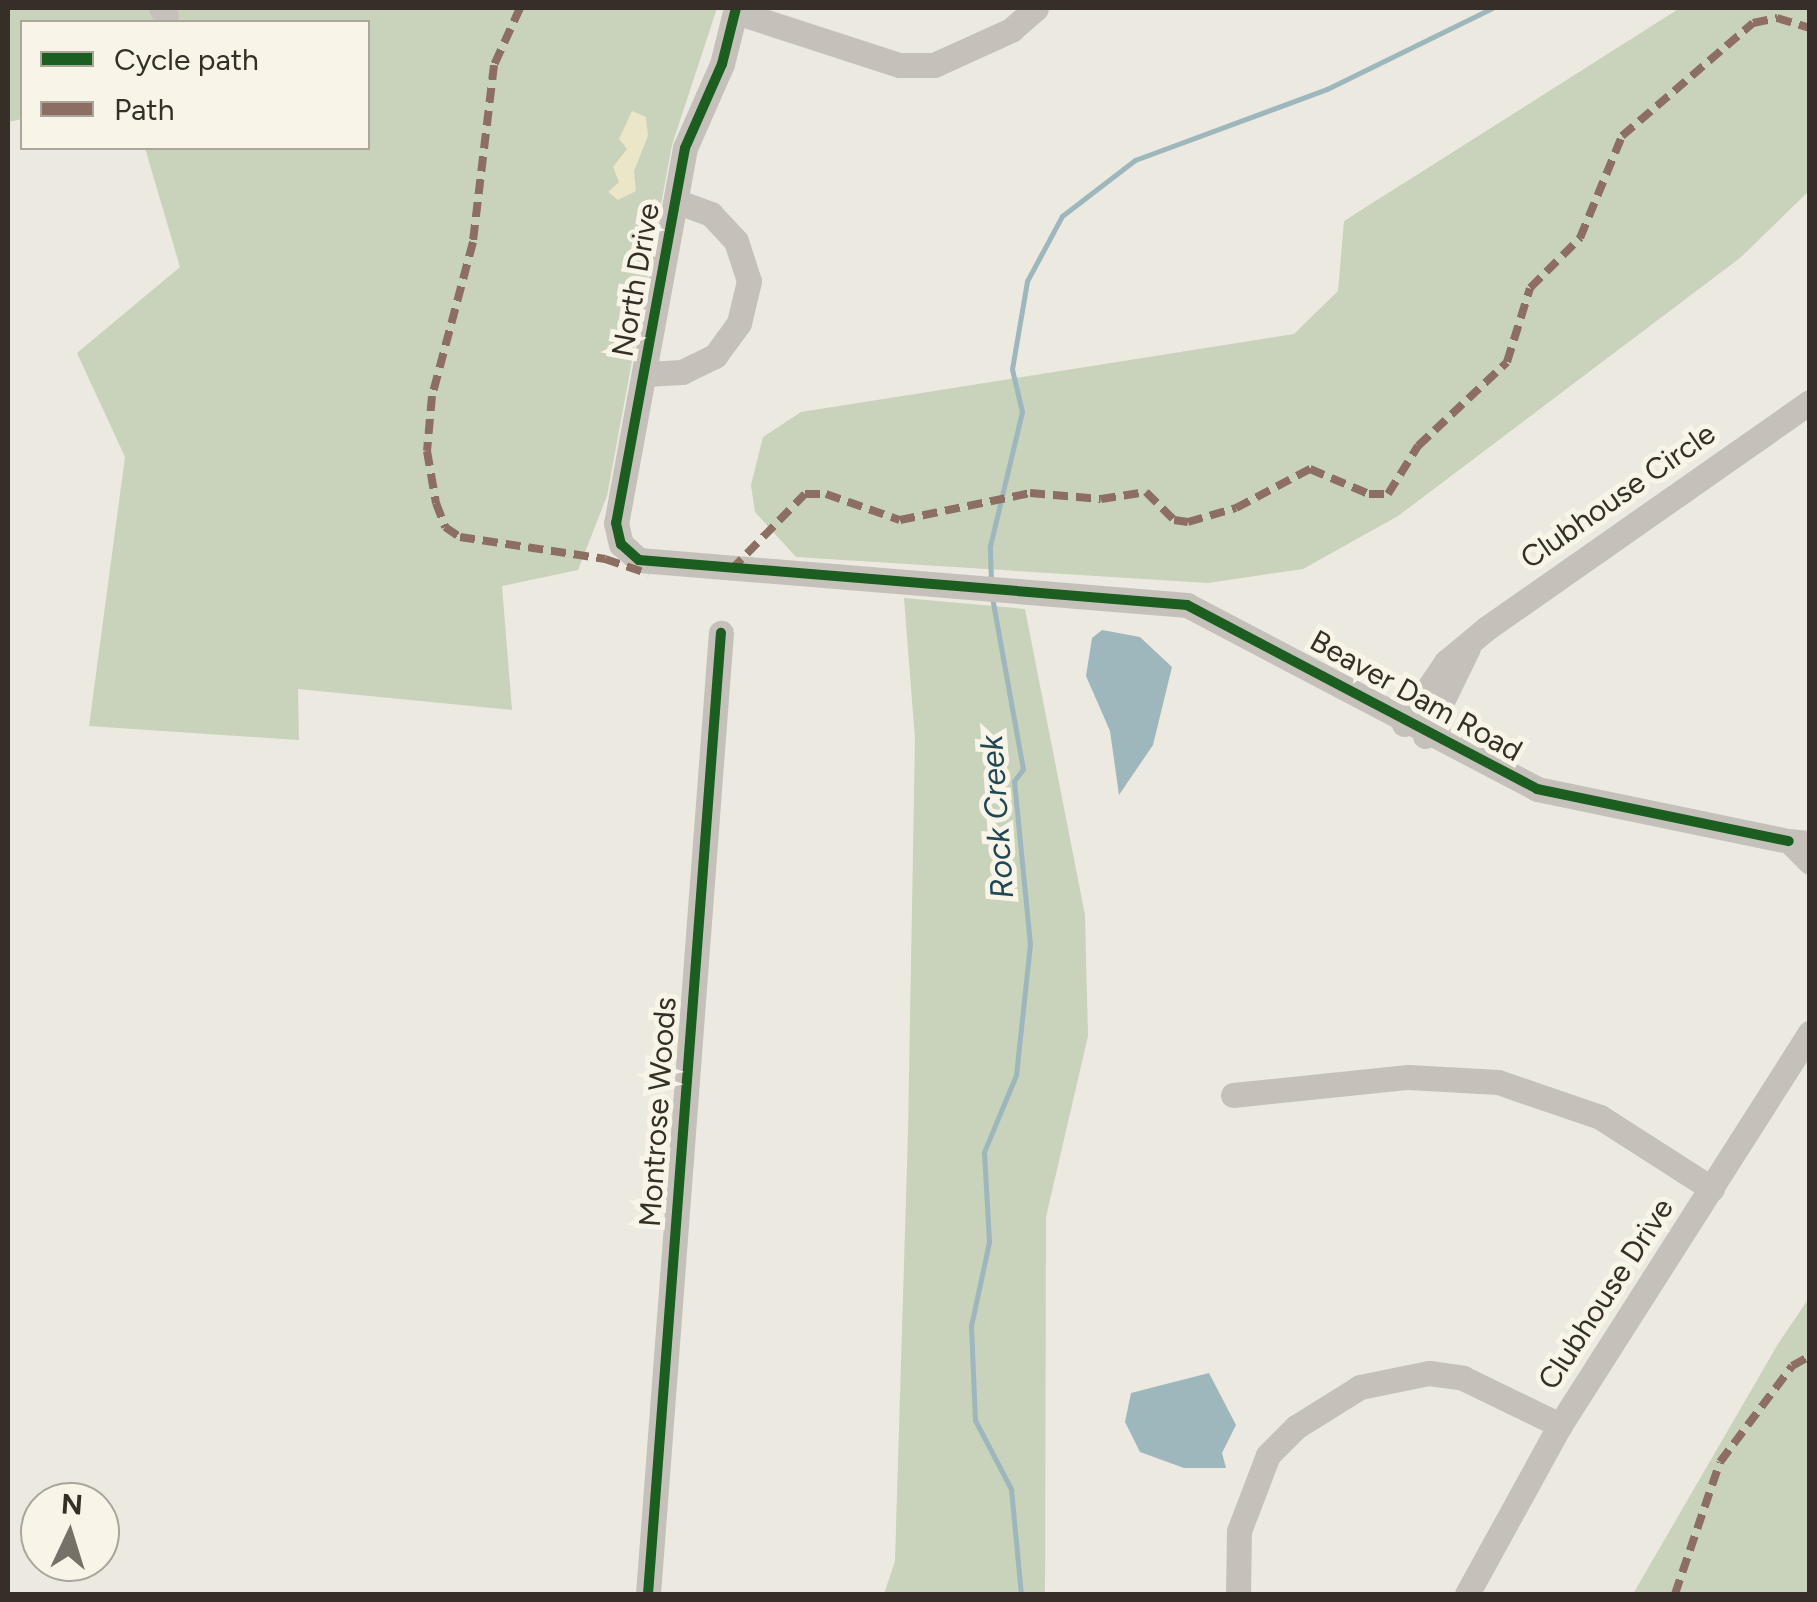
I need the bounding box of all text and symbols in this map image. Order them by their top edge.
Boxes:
legend [20,20,370,150]
text: Cycle path [114,41,259,78]
text: Path [114,91,174,128]
street label: North Drive [605,200,667,360]
street label: Clubhouse Circle [1514,416,1722,576]
street label: Beaver Dam Road [1304,623,1528,769]
water label: Rock Creek [972,734,1022,900]
street label: Montrose Woods [632,996,684,1228]
street label: Clubhouse Drive [1531,1192,1681,1396]
north arrow [20,1482,120,1582]
text: N [60,1486,84,1522]

